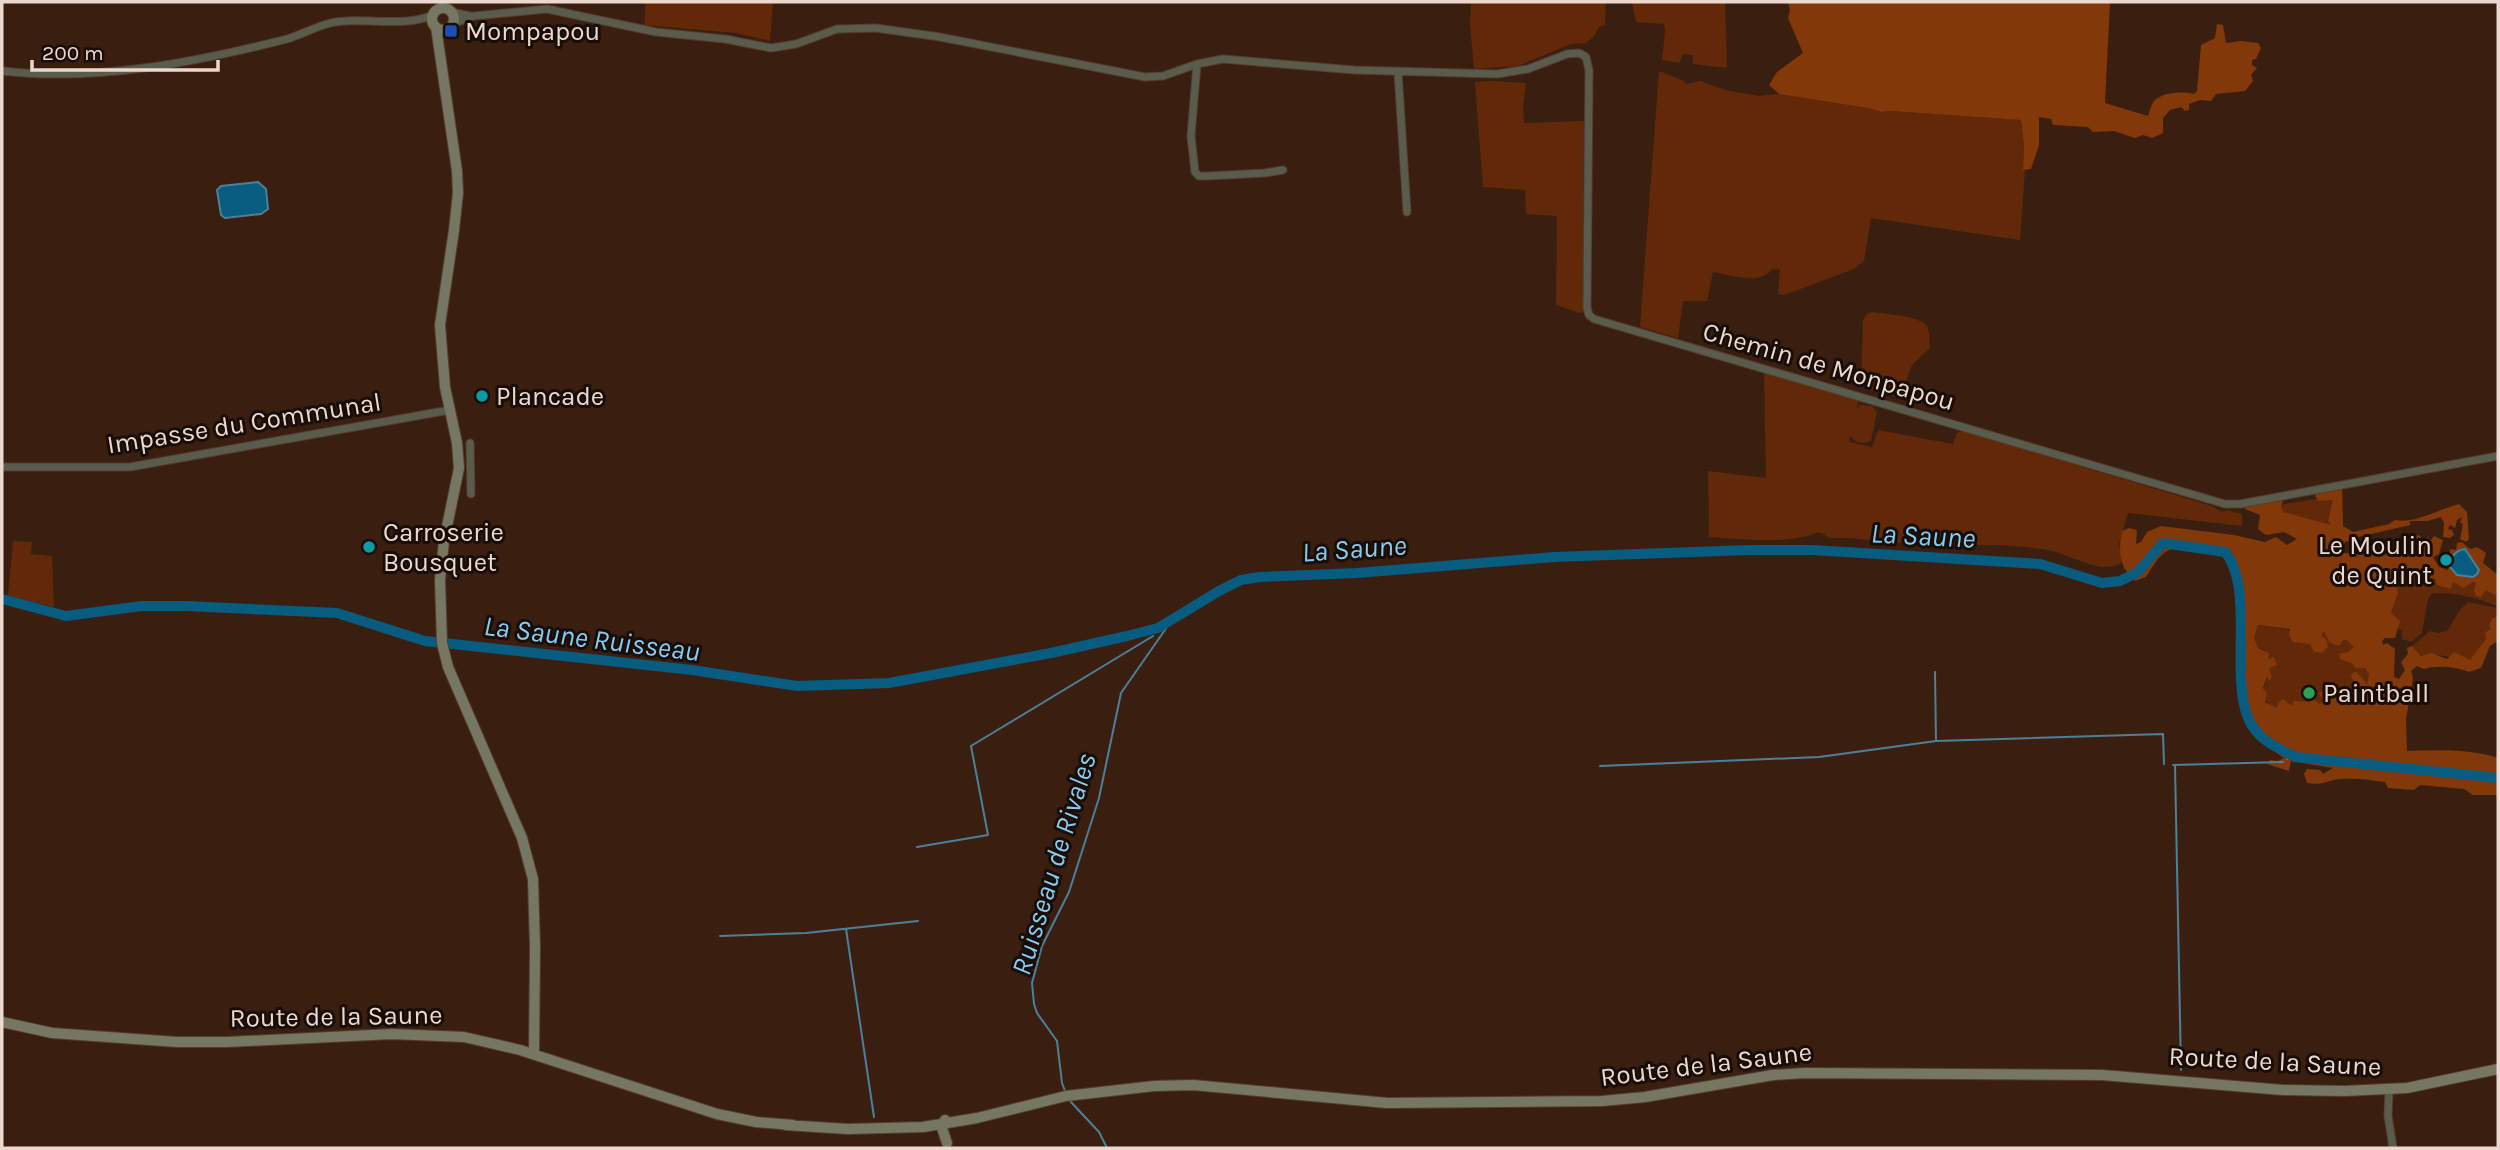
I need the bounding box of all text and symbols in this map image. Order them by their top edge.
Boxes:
place label: Mompapou [465,16,600,47]
marker: Mompapou [443,23,459,39]
scale bar [32,28,217,72]
text: 200 m [42,41,104,65]
street label: Chemin de Monpapou [1699,316,1958,417]
place label: Plancade [496,381,604,412]
street label: Impasse du Communal [105,387,383,460]
marker: Plancade [474,388,490,404]
water label: La Saune [1870,516,1976,555]
place label: Carroserie Bousquet [383,517,504,578]
water label: La Saune [1301,528,1407,569]
place label: Le Moulin de Quint [2318,530,2432,591]
marker: Carroserie Bousquet [361,539,377,555]
marker: Le Moulin de Quint [2438,552,2454,568]
water label: La Saune Ruisseau [482,609,702,668]
place label: Paintball [2323,678,2429,709]
marker: Paintball [2301,685,2317,701]
water label: Ruisseau de Rivales [1004,749,1103,979]
street label: Route de la Saune [229,999,443,1034]
street label: Route de la Saune [1599,1036,1814,1093]
street label: Route de la Saune [2168,1040,2382,1083]

